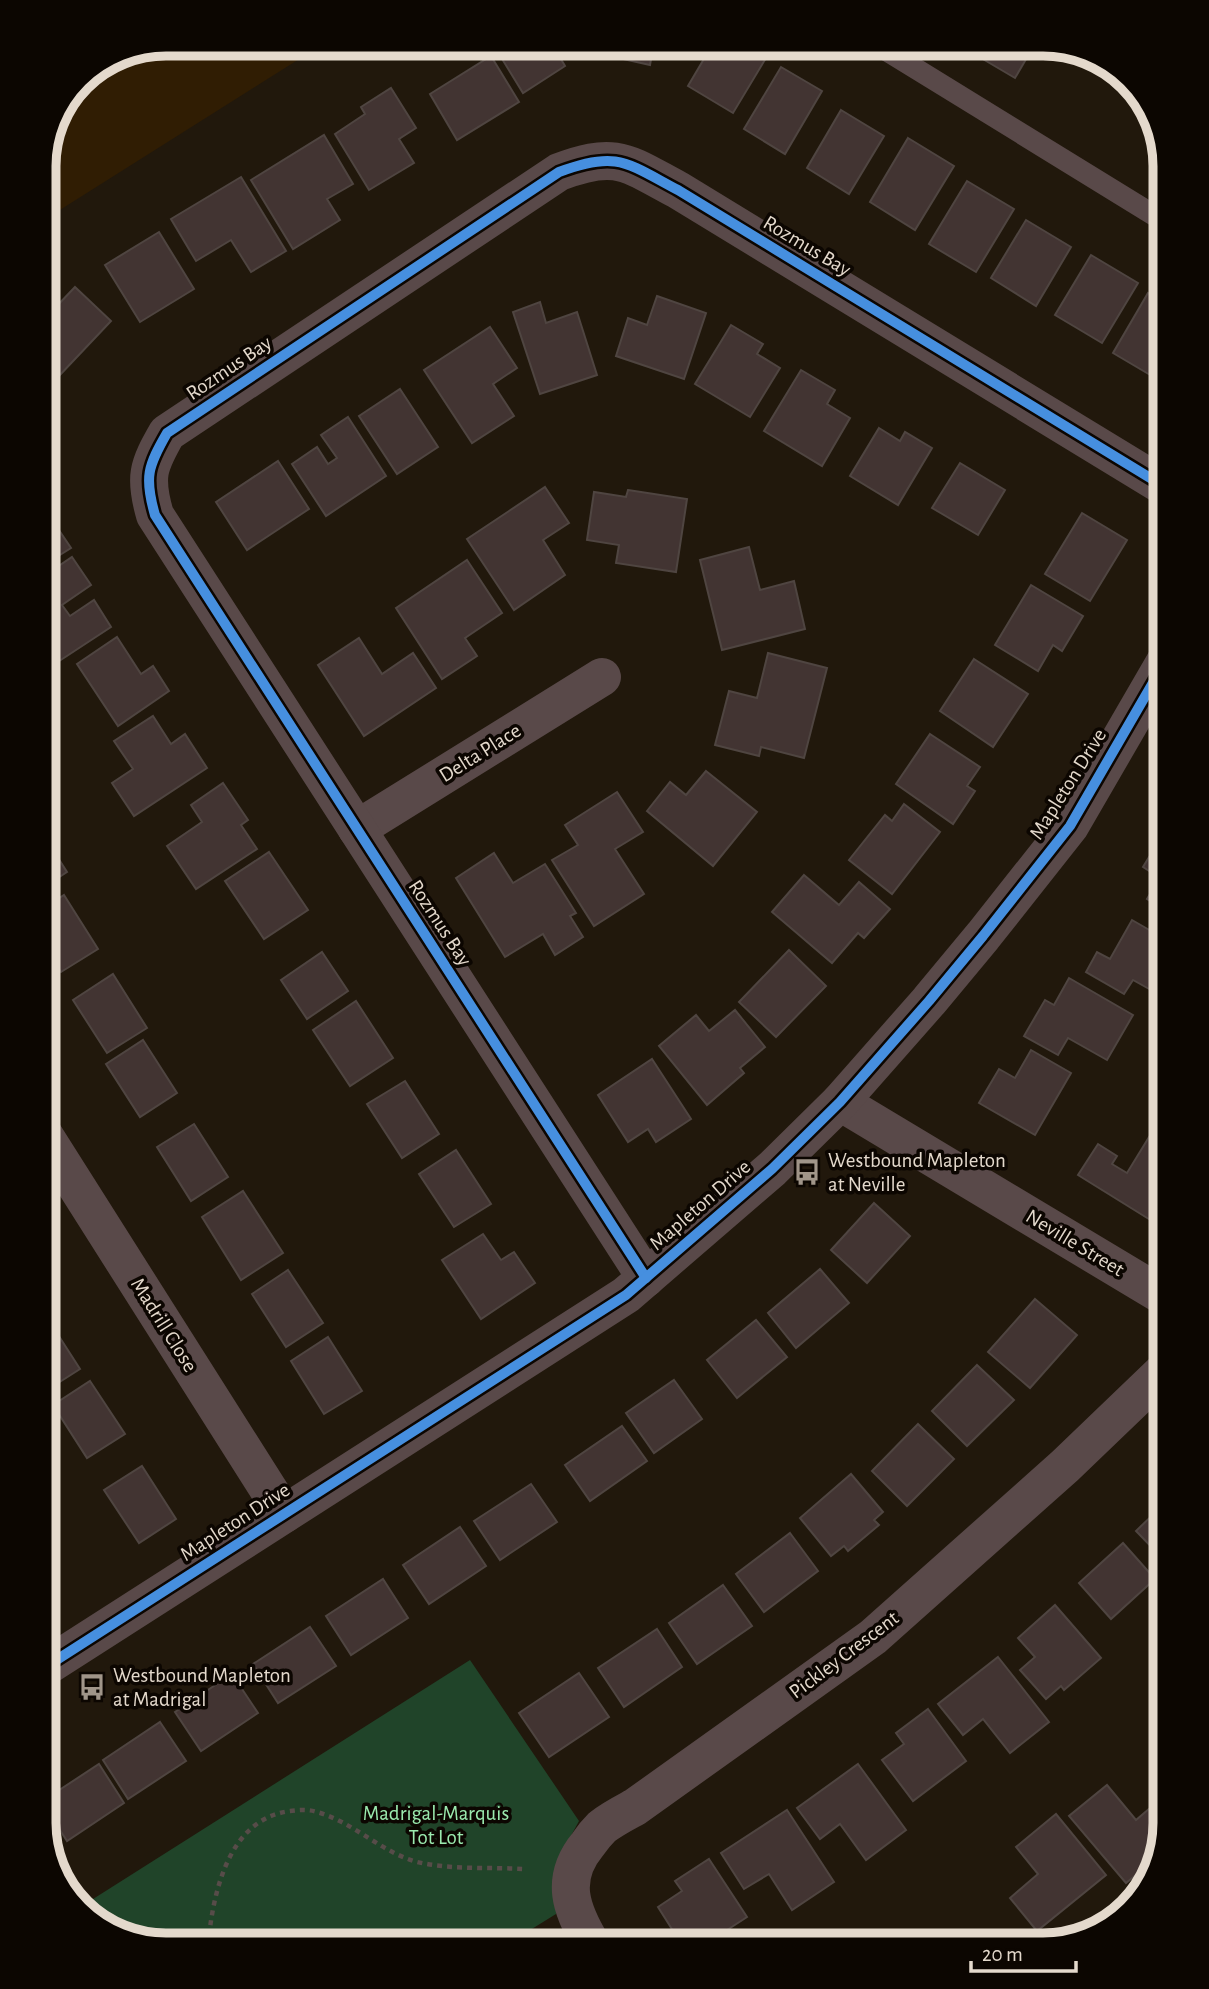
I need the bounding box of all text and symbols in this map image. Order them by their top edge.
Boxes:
street label: Rozmus Bay [760,212,854,280]
street label: Rozmus Bay [183,332,276,404]
street label: Delta Place [435,720,525,786]
street label: Mapleton Drive [1026,725,1110,843]
street label: Rozmus Bay [405,876,476,970]
place label: Westbound Mapleton at Neville [828,1150,1006,1195]
street label: Mapleton Drive [646,1156,754,1254]
bus stop icon: Westbound Mapleton at Neville [792,1157,822,1187]
street label: Neville Street [1022,1206,1128,1281]
street label: Madrill Close [127,1274,201,1376]
street label: Mapleton Drive [176,1479,294,1565]
street label: Pickley Crescent [785,1607,903,1703]
place label: Westbound Mapleton at Madrigal [113,1665,291,1710]
bus stop icon: Westbound Mapleton at Madrigal [77,1672,107,1702]
park label: Madrigal-Marquis Tot Lot [363,1803,509,1848]
scale bar [971,1930,1076,1974]
text: 20 m [982,1944,1023,1965]

